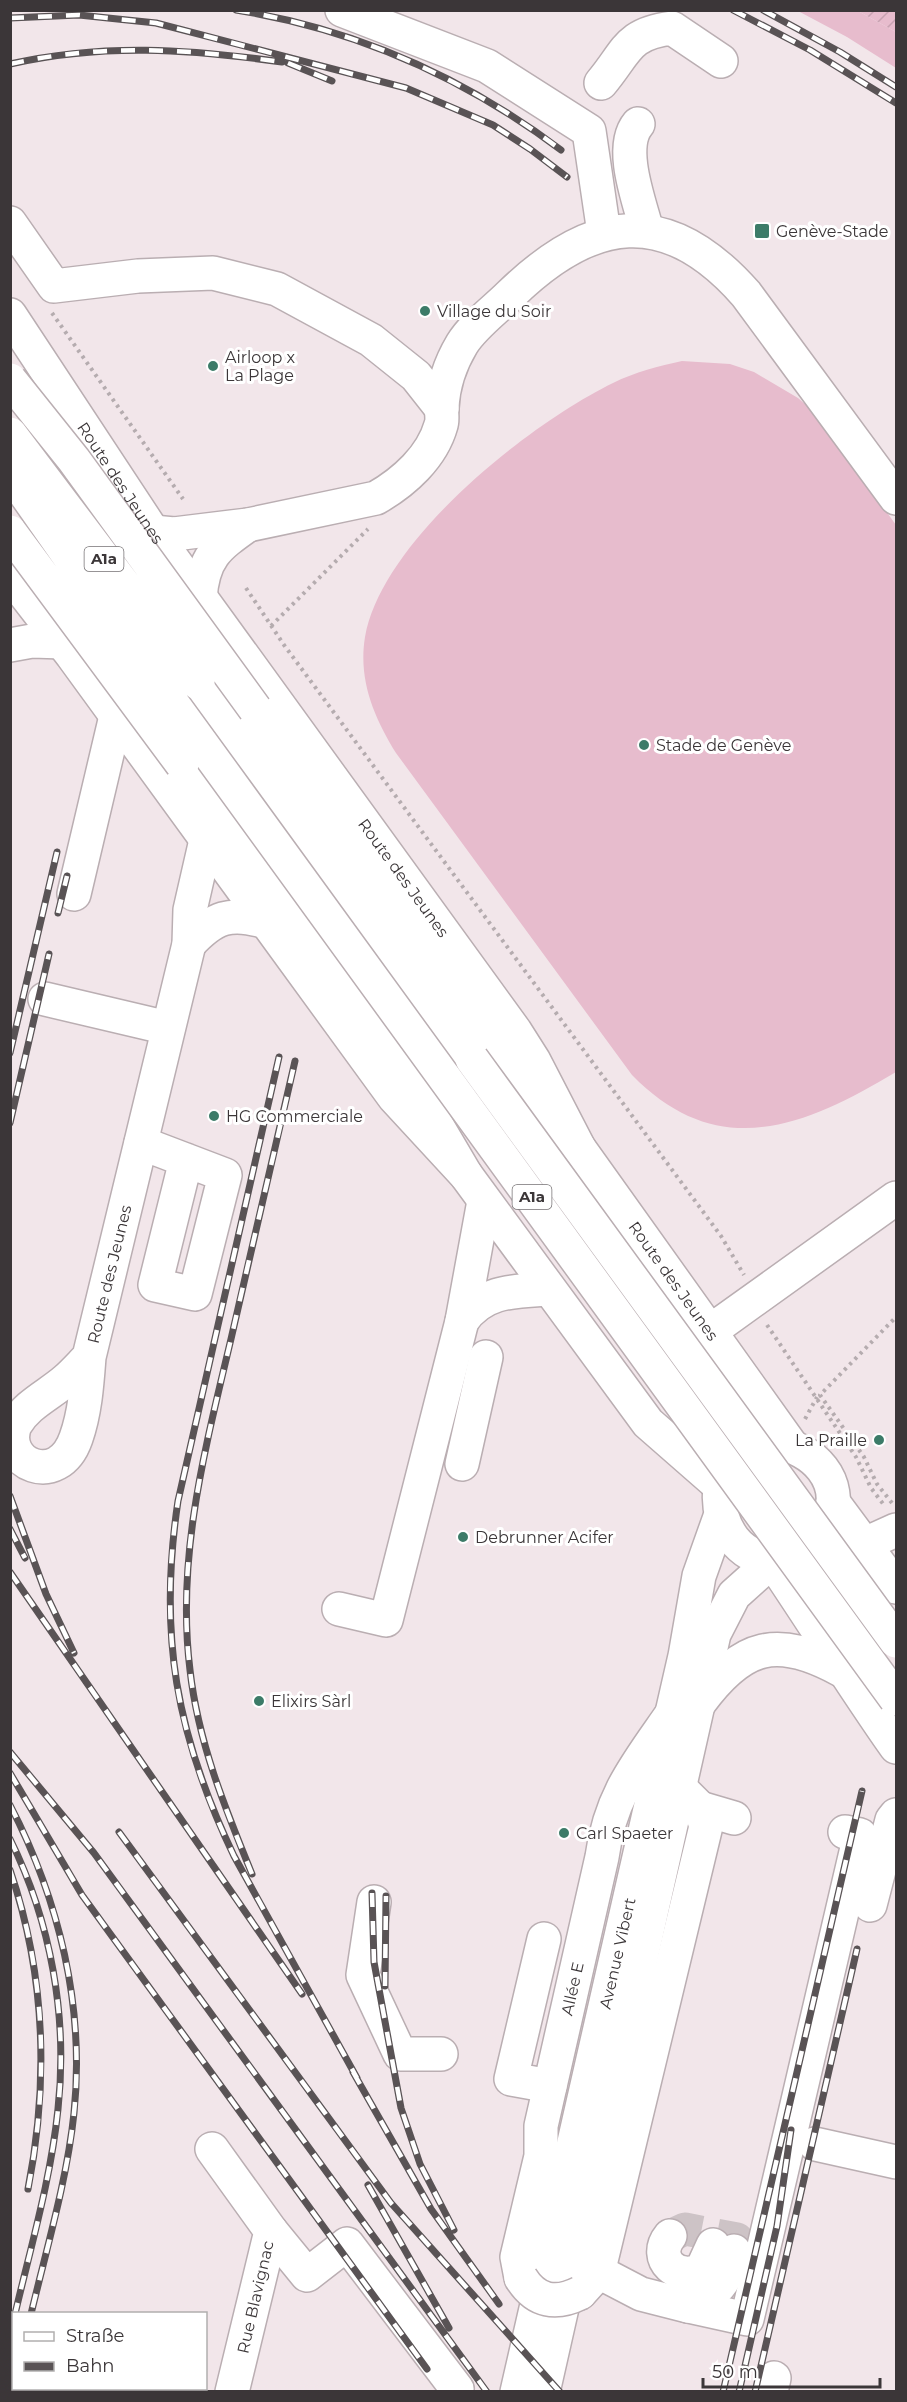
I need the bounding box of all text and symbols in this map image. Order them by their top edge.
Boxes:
marker: Genève-Stade [753,222,771,240]
place label: Genève-Stade [776,222,888,241]
place label: Village du Soir [437,302,551,321]
marker: Village du Soir [418,304,432,318]
place label: Airloop x La Plage [225,348,295,385]
marker: Airloop x La Plage [206,359,220,373]
street label: Route des Jeunes [73,419,167,548]
road number: A1a [84,547,124,571]
place label: Stade de Genève [656,736,791,755]
marker: Stade de Genève [637,738,651,752]
street label: Route des Jeunes [354,815,453,941]
place label: HG Commerciale [226,1107,363,1126]
marker: HG Commerciale [207,1109,221,1123]
road number: A1a [512,1185,552,1209]
street label: Route des Jeunes [84,1203,136,1345]
street label: Route des Jeunes [624,1218,722,1344]
place label: La Praille [795,1431,867,1450]
marker: La Praille [872,1433,886,1447]
place label: Debrunner Acifer [475,1528,614,1547]
marker: Debrunner Acifer [456,1530,470,1544]
place label: Elixirs Sàrl [271,1692,351,1711]
marker: Elixirs Sàrl [252,1694,266,1708]
place label: Carl Spaeter [576,1824,673,1843]
marker: Carl Spaeter [557,1826,571,1840]
street label: Avenue Vibert [596,1895,640,2011]
street label: Allée E [557,1960,588,2017]
street label: Rue Blavignac [233,2239,278,2355]
legend [12,2312,207,2390]
text: Straße [66,2325,125,2347]
scale bar [703,2351,880,2389]
text: Bahn [66,2355,115,2377]
text: 50 m [712,2361,758,2383]

